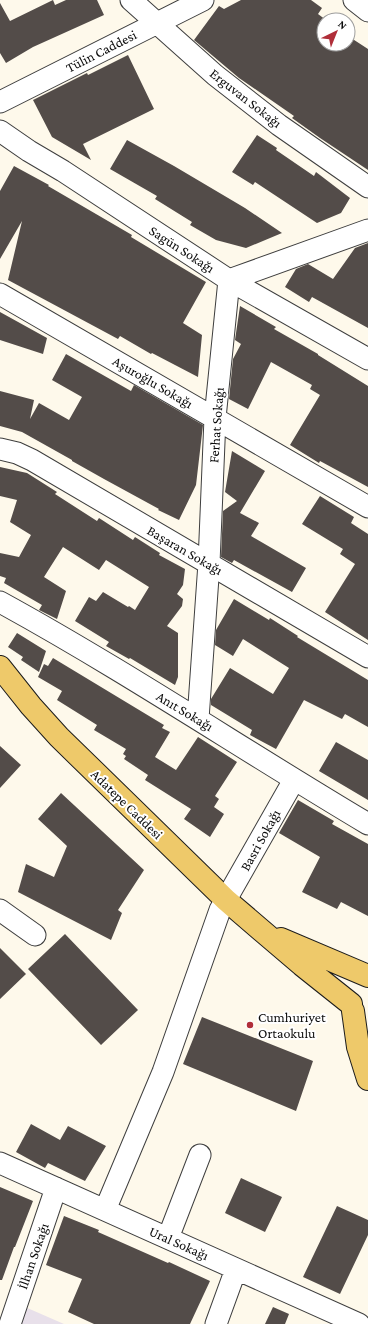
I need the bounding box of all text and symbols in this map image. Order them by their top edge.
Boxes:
north arrow [316,12,356,52]
text: N [336,18,350,32]
street label: Tülin Caddesi [63,26,139,76]
street label: Erguvan Sokağı [207,65,285,131]
street label: Sagün Sokağı [146,222,218,276]
street label: Aşuroğlu Sokağı [110,353,196,412]
street label: Ferhat Sokağı [205,386,227,463]
street label: Başaran Sokağı [144,522,226,578]
street label: Anıt Sokağı [154,688,217,734]
street label: Adatepe Caddesi [88,766,166,842]
street label: Basri Sokağı [237,806,284,874]
place label: Cumhuriyet Ortaokulu [258,1009,326,1041]
marker: Cumhuriyet Ortaokulu [245,1020,255,1030]
street label: İlhan Sokağı [14,1220,52,1291]
street label: Ural Sokağı [147,1223,212,1263]

